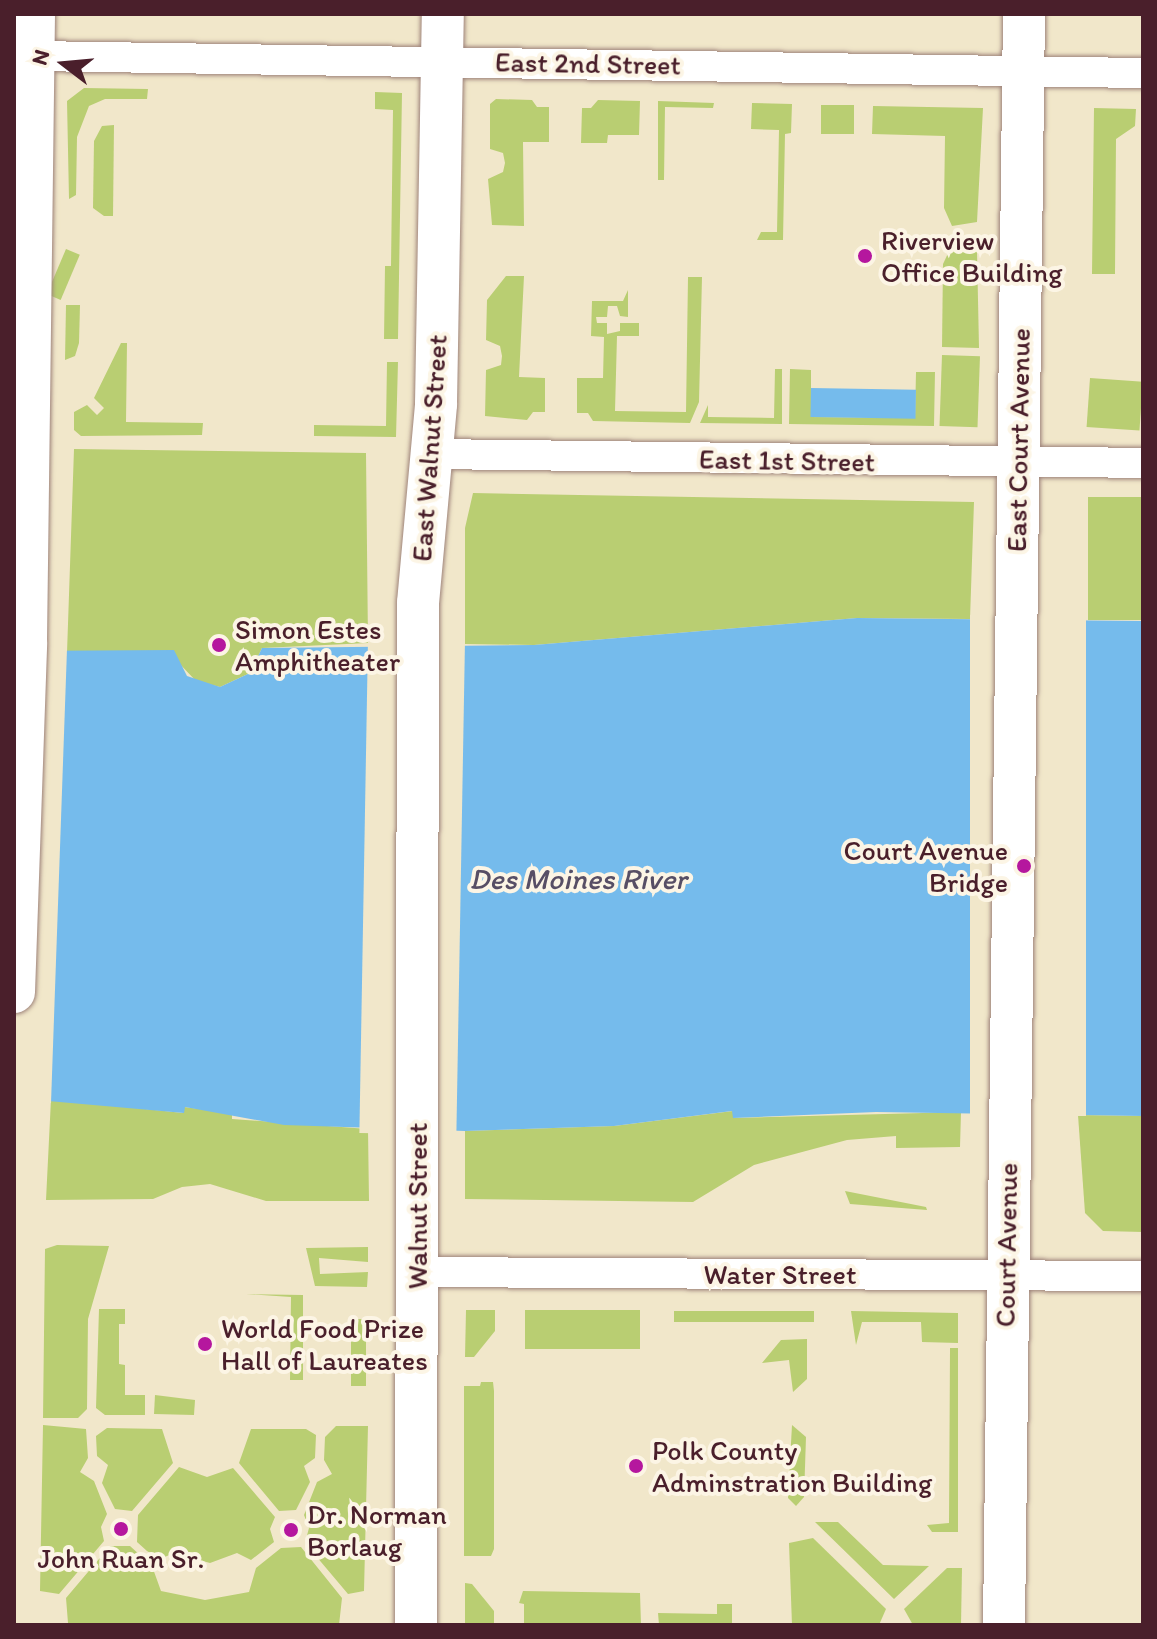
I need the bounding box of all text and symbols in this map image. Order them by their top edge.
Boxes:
north arrow [24,24,104,104]
street label: East 2nd Street [495,45,681,81]
text: N [25,46,55,68]
place label: Riverview Office Building [881,223,1063,289]
marker: Riverview Office Building [856,247,874,265]
street label: East Court Avenue [999,329,1037,551]
street label: East Walnut Street [404,334,454,562]
street label: East 1st Street [699,442,875,478]
place label: Simon Estes Amphitheater [235,612,400,678]
marker: Simon Estes Amphitheater [210,636,228,654]
place label: Court Avenue Bridge [845,833,1008,899]
marker: Court Avenue Bridge [1015,857,1033,875]
water label: Des Moines River [469,861,687,897]
street label: Walnut Street [400,1123,434,1289]
street label: Court Avenue [988,1163,1024,1327]
street label: Water Street [704,1257,856,1291]
place label: World Food Prize Hall of Laureates [221,1311,428,1377]
marker: World Food Prize Hall of Laureates [196,1335,214,1353]
place label: Polk County Adminstration Building [652,1433,933,1499]
marker: Polk County Adminstration Building [627,1457,645,1475]
place label: Dr. Norman Borlaug [307,1497,446,1563]
marker: John Ruan Sr. [112,1520,130,1538]
marker: Dr. Norman Borlaug [282,1521,300,1539]
place label: John Ruan Sr. [38,1541,204,1575]

